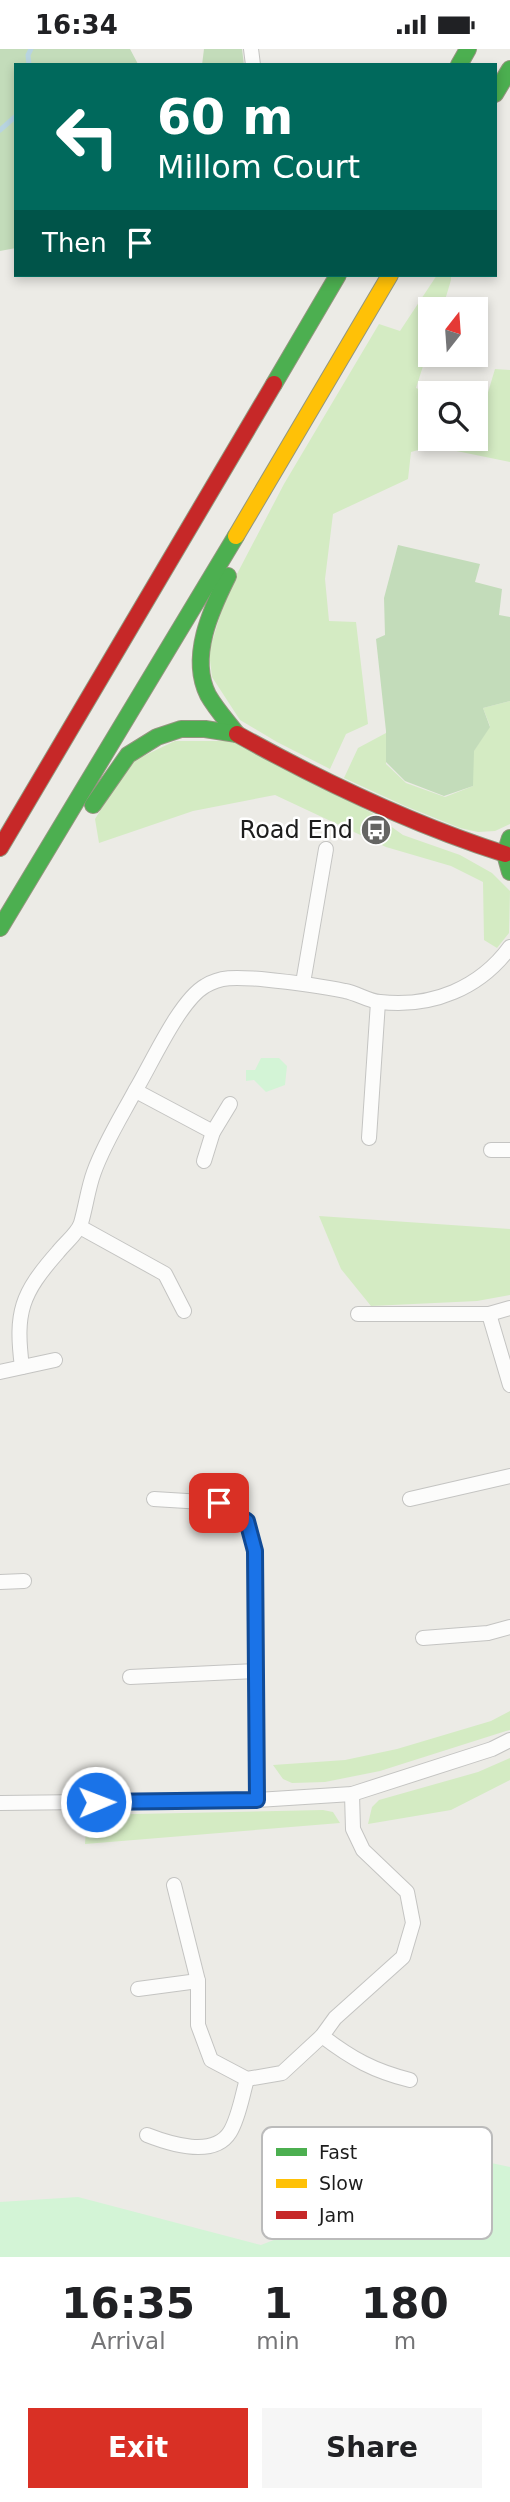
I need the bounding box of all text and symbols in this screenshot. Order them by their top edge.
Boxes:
text: 16:34 [35,10,118,40]
text: 60 m [157,89,293,146]
icon: left [42,91,133,182]
text: Millom Court [157,148,360,186]
icon: arrive [121,224,159,262]
text: Then [42,228,107,258]
north arrow [418,297,488,367]
map controls [418,297,488,451]
button: search [418,381,488,451]
bus stop icon: Road End [359,813,393,847]
place label: Road End [240,816,353,844]
pin [189,1473,249,1533]
icon: arrive [200,1484,238,1522]
position arrow [59,1765,133,1839]
legend [262,2127,492,2239]
text: Fast [319,2141,357,2163]
text: Slow [319,2172,364,2194]
text: Jam [318,2204,355,2226]
text: 16:35 [61,2279,195,2328]
text: 1 [263,2279,293,2328]
text: 180 [361,2279,449,2328]
text: Arrival [91,2328,166,2354]
text: min [256,2328,300,2354]
text: m [394,2328,416,2354]
button: Exit [28,2408,248,2488]
button: Share [262,2408,482,2488]

